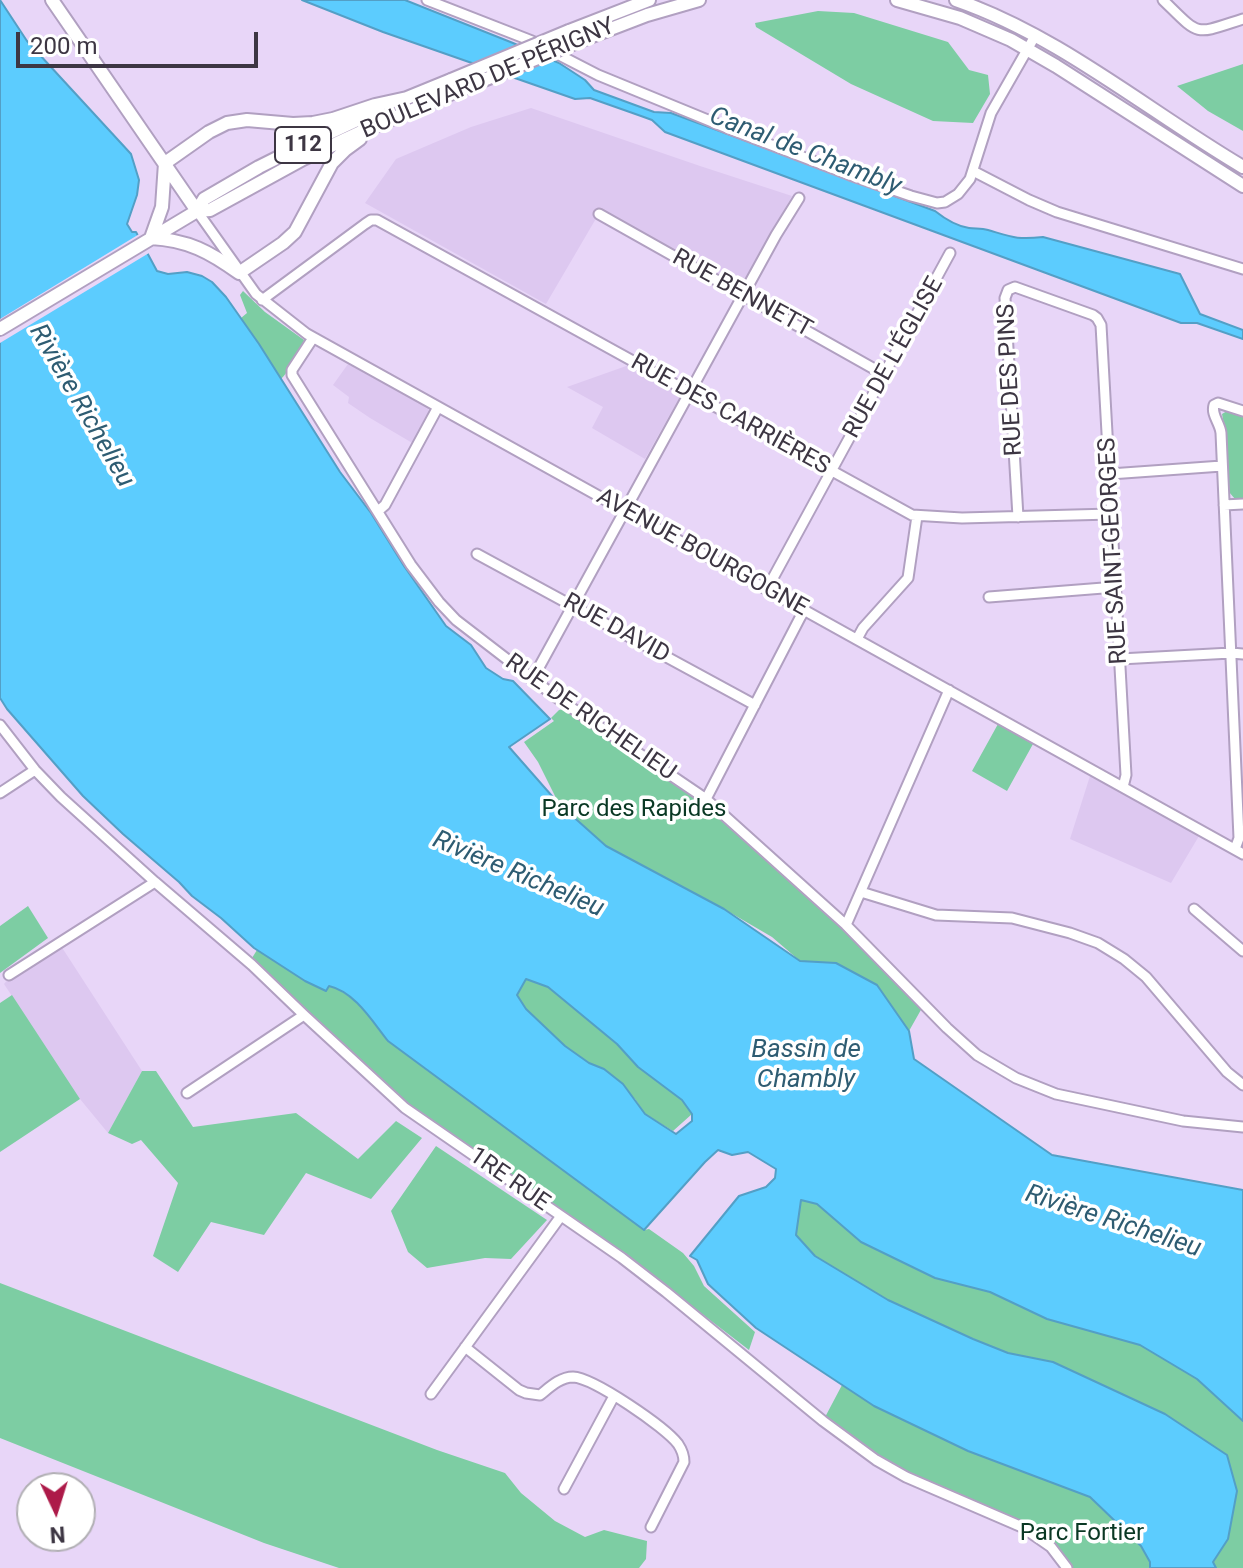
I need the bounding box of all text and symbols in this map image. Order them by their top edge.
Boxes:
street label: BOULEVARD DE PÉRIGNY [357,12,619,146]
scale bar [20,16,262,66]
text: 200 m [30,32,97,60]
water label: Canal de Chambly [705,101,905,203]
road number: 112 [275,127,331,163]
street label: RUE BENNETT [667,244,817,344]
street label: RUE DE L'ÉGLISE [838,272,950,444]
street label: RUE DES PINS [993,303,1029,457]
water label: Rivière Richelieu [22,319,140,493]
street label: RUE DES CARRIÈRES [625,348,835,482]
street label: RUE SAINT-GEORGES [1094,437,1134,665]
street label: AVENUE BOURGOGNE [591,483,813,623]
street label: RUE DAVID [558,588,674,670]
street label: RUE DE RICHELIEU [499,648,681,788]
park label: Parc des Rapides [542,796,726,824]
water label: Rivière Richelieu [428,825,608,925]
water label: Bassin de Chambly [751,1034,861,1096]
street label: 1RE RUE [463,1142,555,1218]
water label: Rivière Richelieu [1021,1179,1205,1265]
north arrow [16,1472,96,1552]
park label: Parc Fortier [1020,1520,1144,1548]
text: N [49,1521,66,1547]

